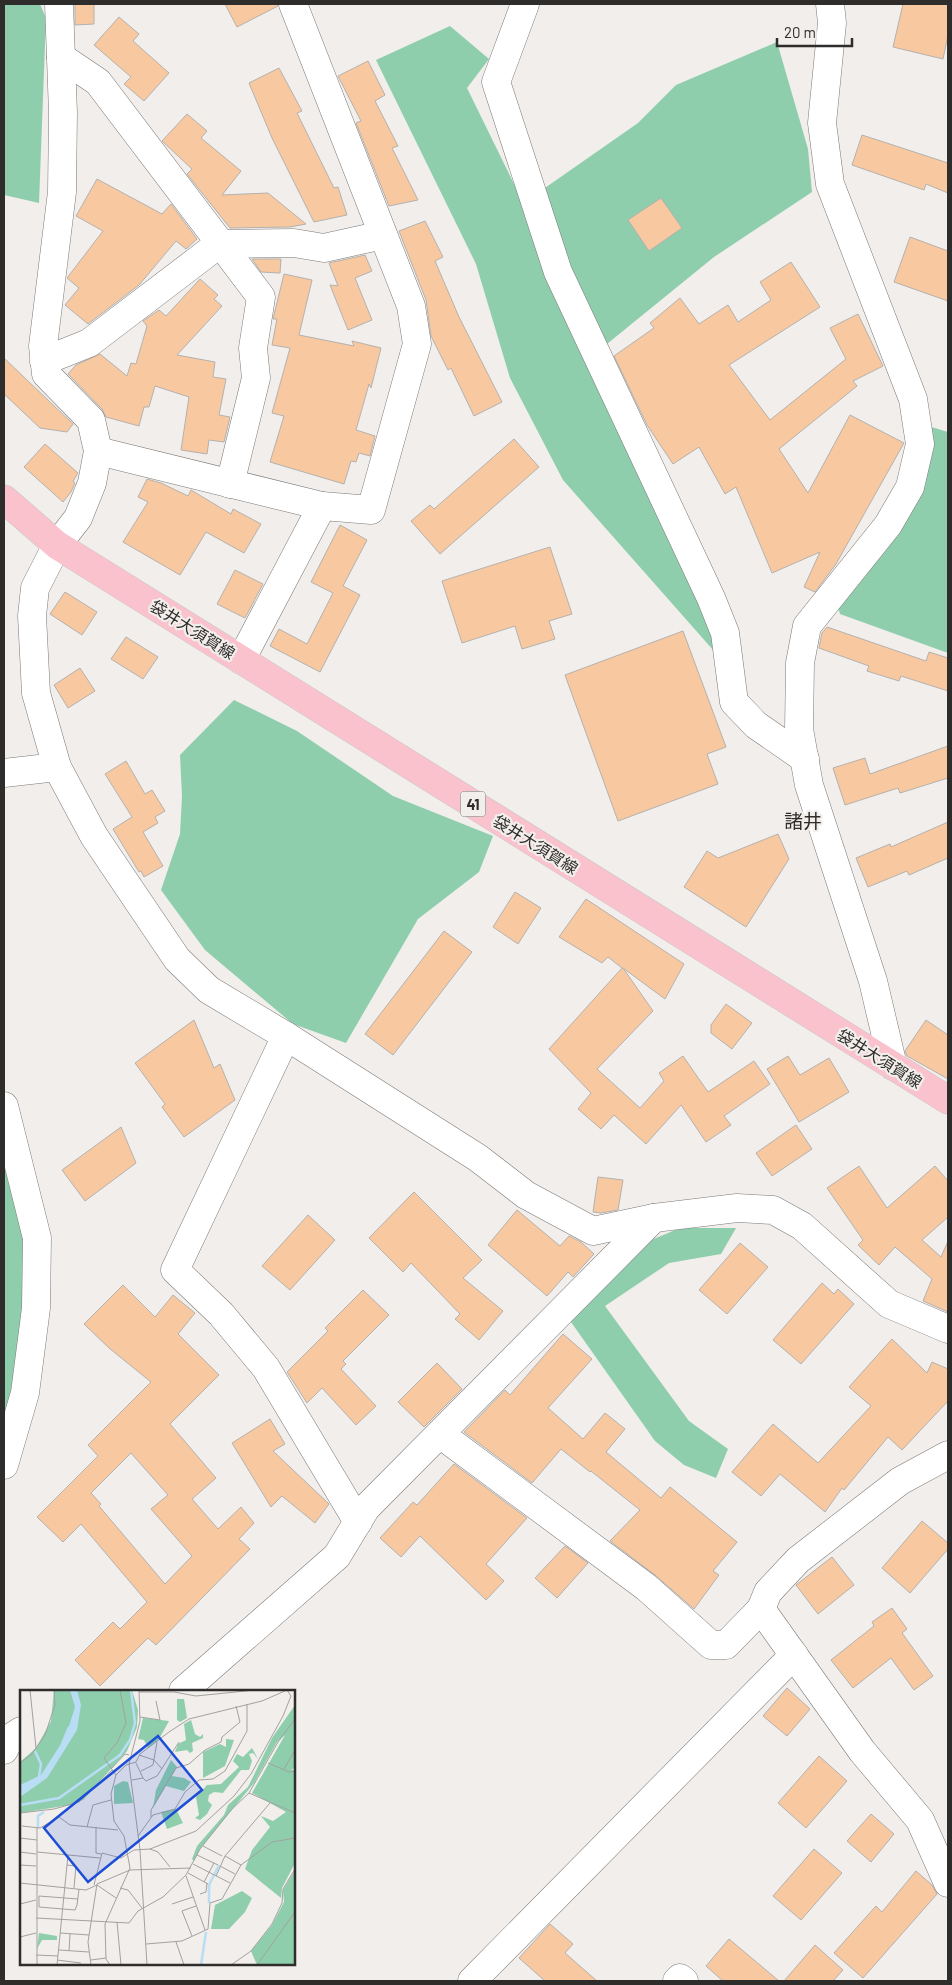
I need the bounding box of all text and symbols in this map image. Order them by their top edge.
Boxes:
scale bar [777,15,852,47]
text: 20 m [784,23,816,41]
street label: 袋井大須賀線 [147,596,239,662]
road number: 41 [460,792,486,816]
district label: 諸井 [784,809,822,832]
street label: 袋井大須賀線 [490,811,582,877]
street label: 袋井大須賀線 [834,1025,926,1091]
inset map [20,1690,295,1965]

